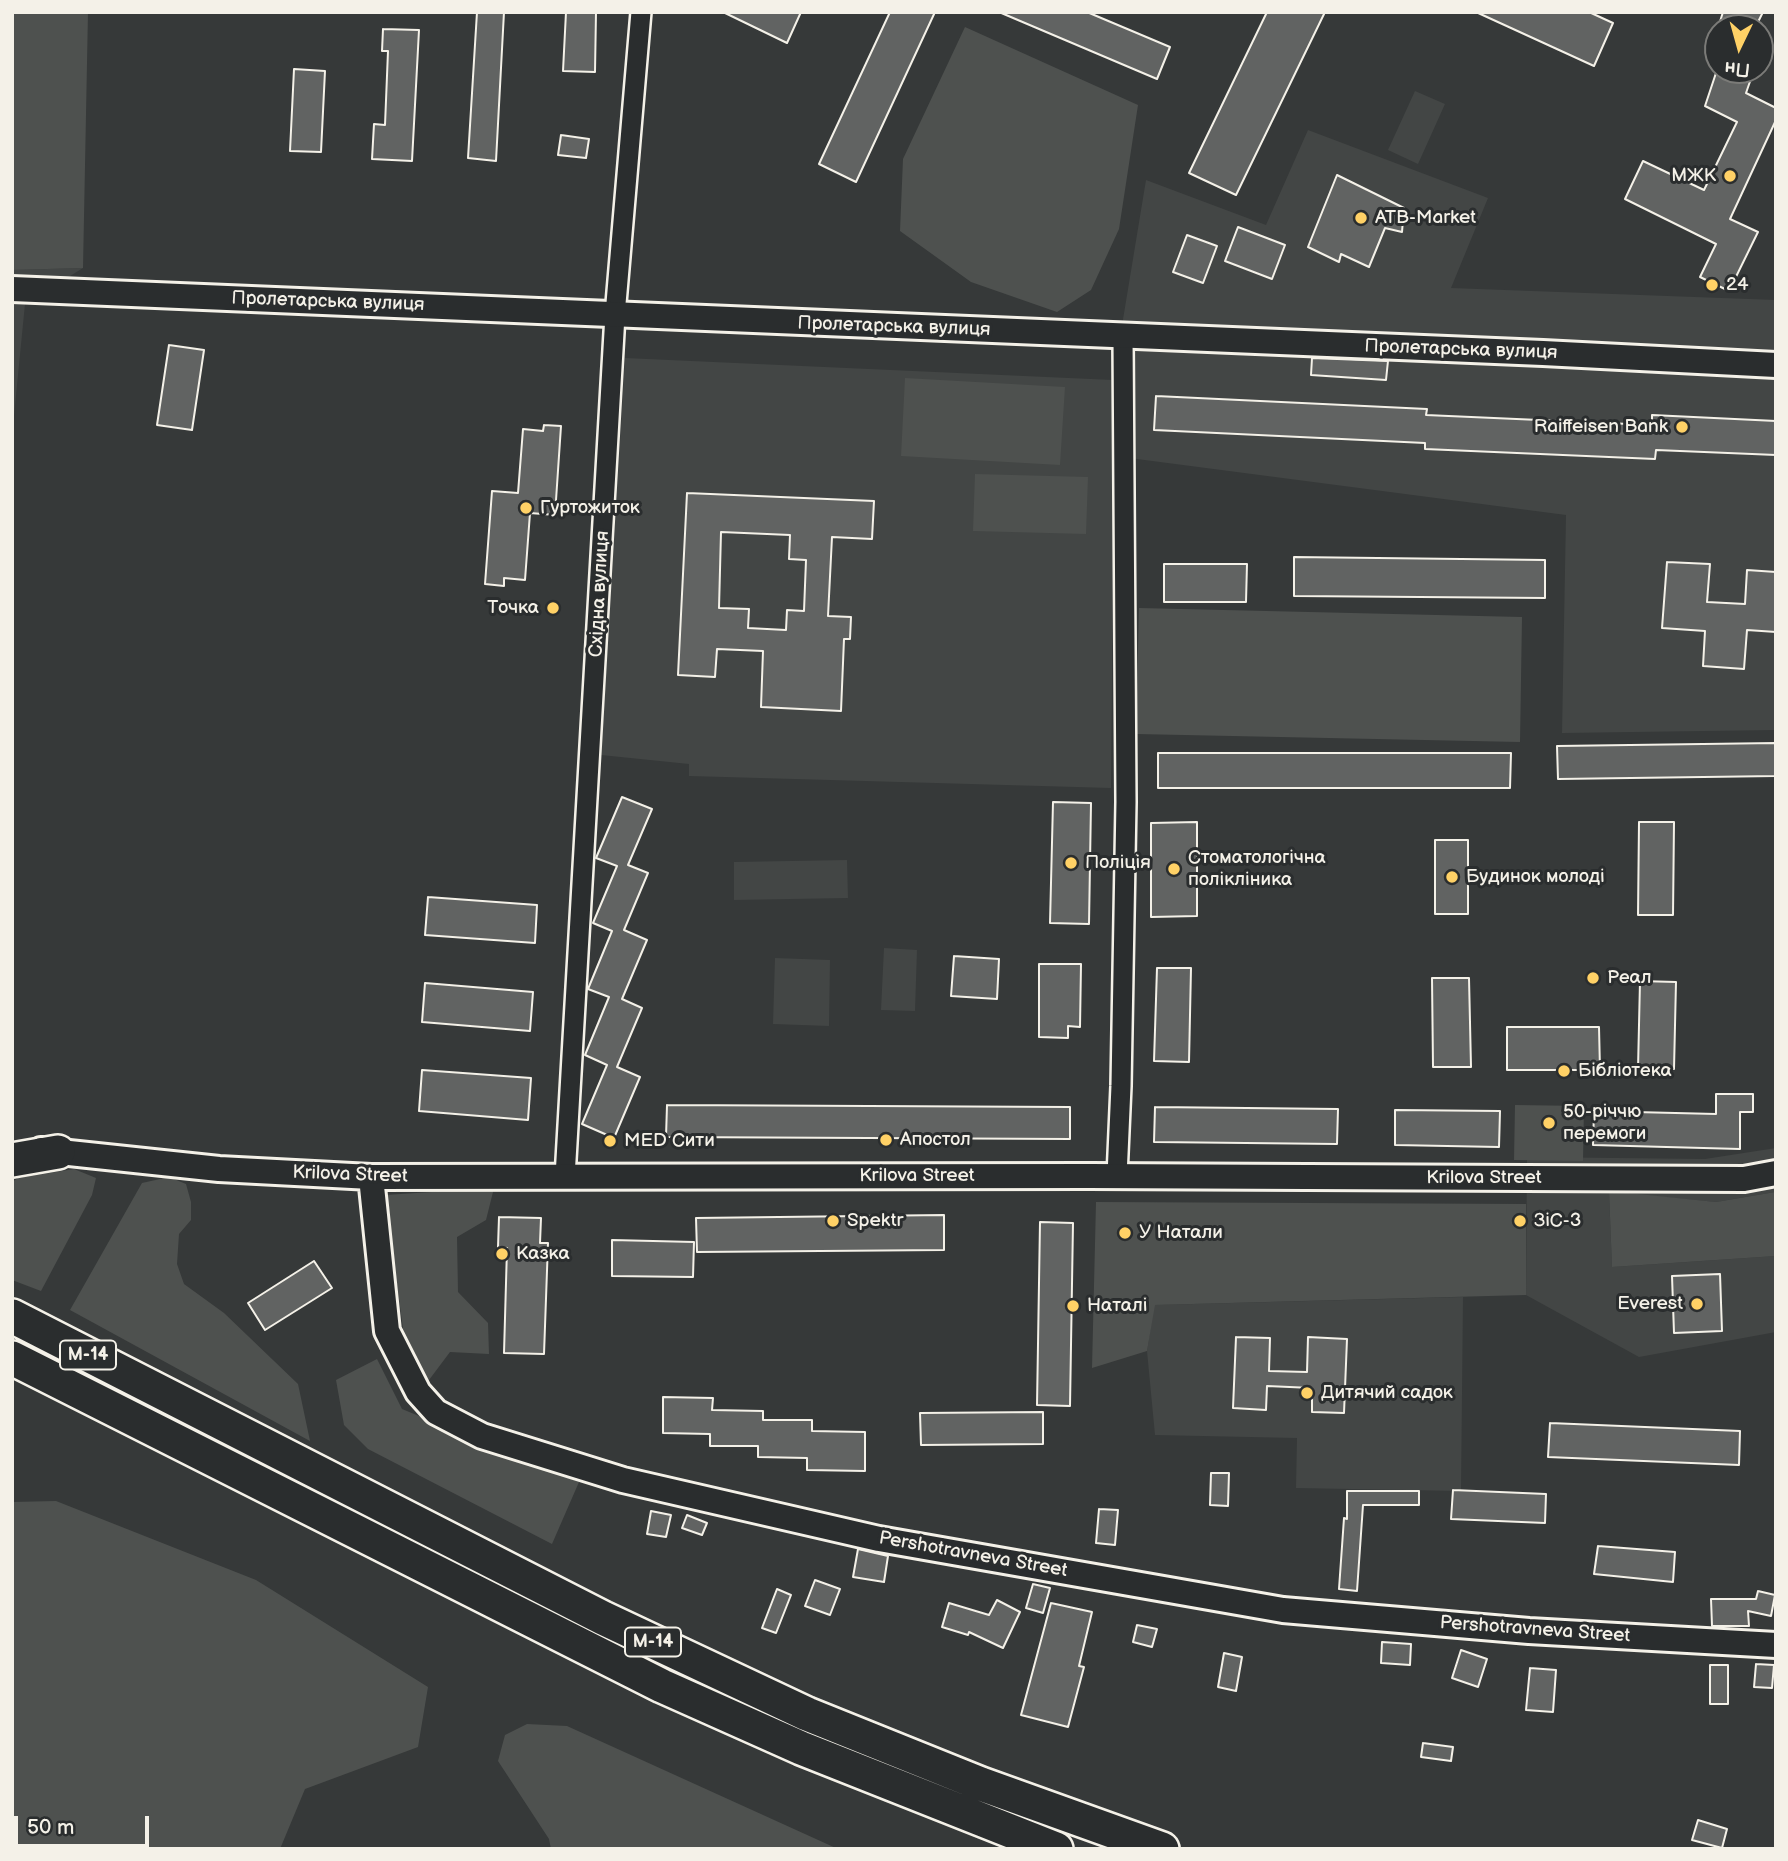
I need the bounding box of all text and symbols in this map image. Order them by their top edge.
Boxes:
north arrow [1704,14,1774,84]
text: Пн [1724,56,1751,81]
place label: МЖК [1671,165,1716,187]
marker: МЖК [1722,168,1738,184]
place label: ATB-Market [1375,207,1476,229]
marker: ATB-Market [1353,210,1369,226]
place label: 24 [1726,274,1749,296]
marker: 24 [1704,277,1720,293]
street label: Пролетарська вулиця [231,287,425,317]
street label: Пролетарська вулиця [797,312,991,342]
street label: Пролетарська вулиця [1364,335,1558,365]
place label: Raiffeisen Bank [1534,416,1668,438]
marker: Raiffeisen Bank [1674,419,1690,435]
place label: Гуртожиток [540,497,640,519]
marker: Гуртожиток [518,500,534,516]
street label: Східна вулиця [585,530,615,658]
place label: Точка [487,597,539,619]
marker: Точка [545,600,561,616]
place label: Стоматологічна полікліника [1188,847,1326,891]
place label: Поліція [1085,852,1151,874]
marker: Поліція [1063,855,1079,871]
marker: Стоматологічна полікліника [1166,861,1182,877]
place label: Будинок молоді [1466,866,1605,888]
marker: Будинок молоді [1444,869,1460,885]
place label: Реал [1607,967,1652,989]
marker: Реал [1585,970,1601,986]
place label: Бібліотека [1578,1060,1672,1082]
marker: Бібліотека [1556,1063,1572,1079]
place label: 50-річчю перемоги [1563,1101,1646,1145]
marker: 50-річчю перемоги [1541,1115,1557,1131]
place label: Апостол [900,1129,971,1151]
place label: MED Сити [624,1130,715,1152]
marker: Апостол [878,1132,894,1148]
marker: MED Сити [602,1133,618,1149]
street label: Krilova Street [292,1162,408,1188]
street label: Krilova Street [859,1165,975,1187]
street label: Krilova Street [1426,1167,1542,1189]
place label: Spektr [847,1210,903,1232]
place label: ЗіС-3 [1534,1210,1581,1232]
marker: Spektr [825,1213,841,1229]
marker: ЗіС-3 [1512,1213,1528,1229]
place label: У Натали [1139,1222,1223,1244]
marker: У Натали [1117,1225,1133,1241]
place label: Казка [516,1243,570,1265]
marker: Казка [494,1246,510,1262]
place label: Everest [1617,1293,1683,1315]
place label: Наталі [1087,1295,1147,1317]
marker: Everest [1689,1296,1705,1312]
marker: Наталі [1065,1298,1081,1314]
road number: М-14 [60,1340,116,1370]
place label: Дитячий садок [1321,1382,1453,1404]
marker: Дитячий садок [1299,1385,1315,1401]
street label: Pershotravneva Street [877,1527,1069,1583]
street label: Pershotravneva Street [1439,1612,1631,1648]
road number: М-14 [625,1628,681,1657]
scale bar [18,1801,152,1845]
text: 50 m [27,1815,74,1840]

